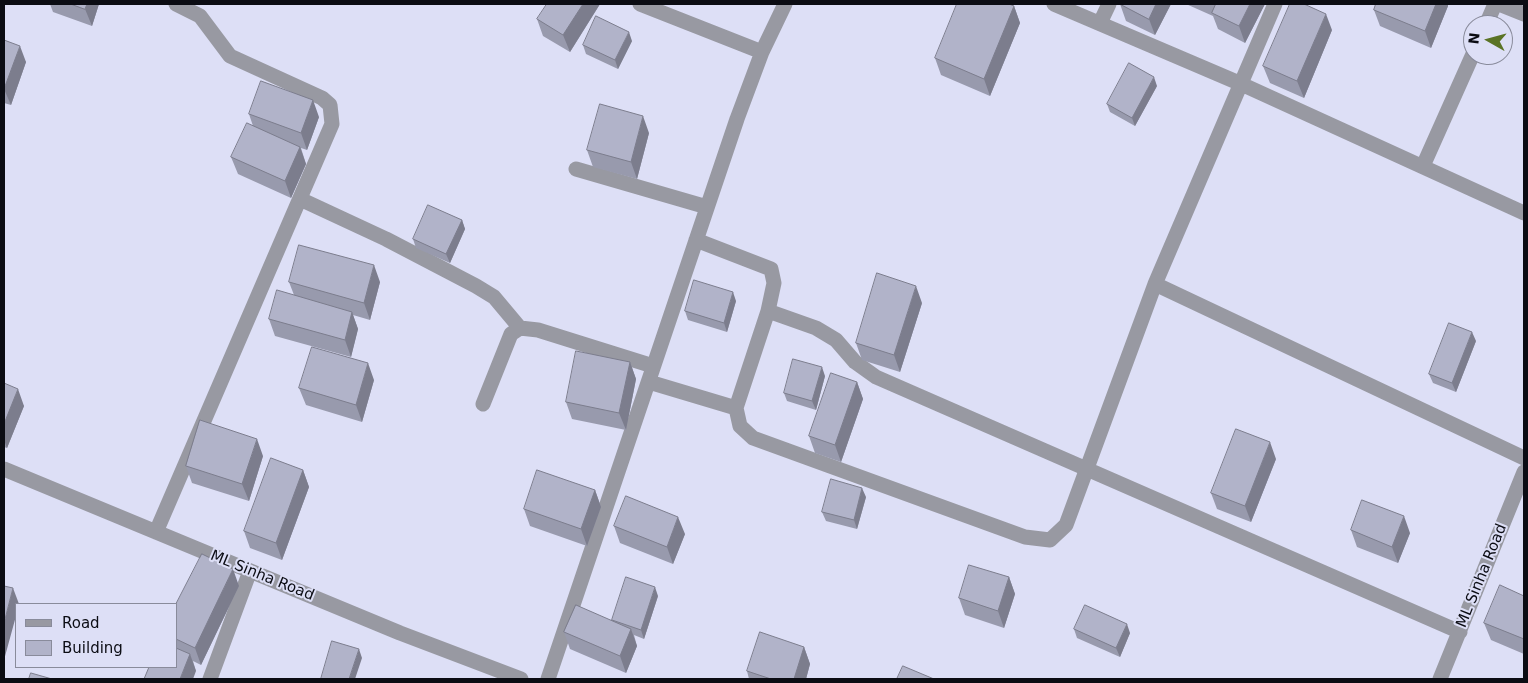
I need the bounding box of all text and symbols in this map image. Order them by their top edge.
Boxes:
north arrow [1463,15,1513,65]
text: N [1465,32,1483,45]
street label: ML Sinha Road [1453,521,1511,631]
street label: ML Sinha Road [207,547,317,605]
legend [15,603,178,668]
text: Road [62,614,100,632]
text: Building [62,639,123,657]

